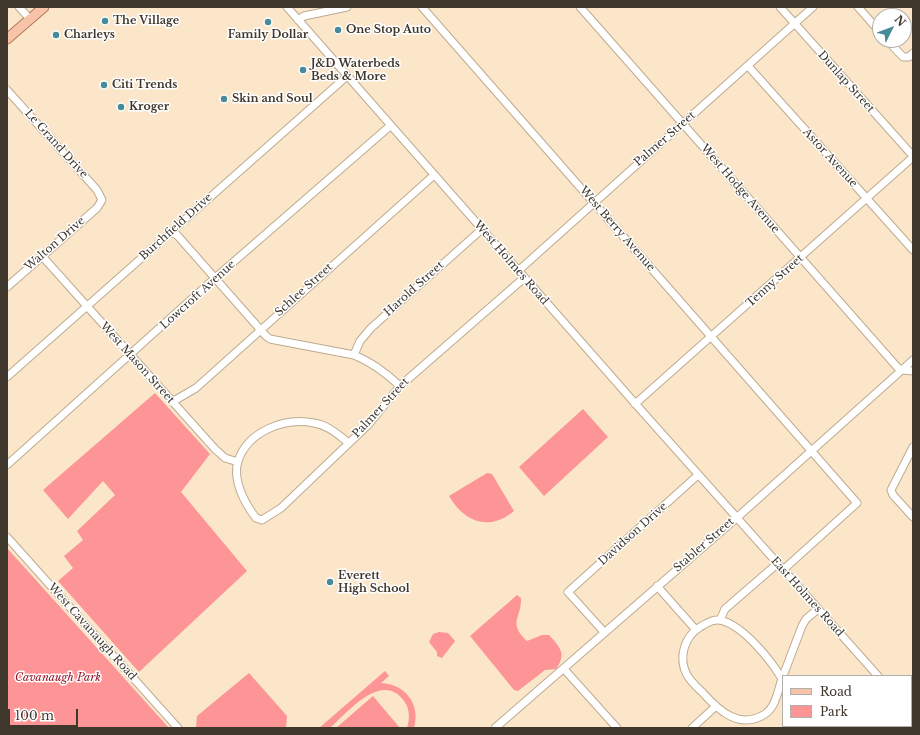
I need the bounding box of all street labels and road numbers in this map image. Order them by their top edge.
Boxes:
street label: Dunlap Street [815,49,877,115]
street label: Le Grand Drive [22,107,90,181]
street label: Palmer Street [632,109,698,169]
street label: Astor Avenue [800,126,860,190]
street label: West Hodge Avenue [698,142,782,236]
street label: West Berry Avenue [577,184,657,274]
street label: Burchfield Drive [137,191,215,263]
street label: Walton Drive [22,214,88,274]
street label: West Holmes Road [471,218,551,308]
street label: Tenny Street [744,252,806,310]
street label: Lowcroft Avenue [158,258,238,332]
street label: Harold Street [381,259,447,319]
street label: Schlee Street [272,261,336,319]
street label: West Mason Street [97,320,177,406]
street label: Palmer Street [350,375,412,441]
street label: Davidson Drive [596,500,670,568]
street label: Stabler Street [671,515,737,575]
street label: East Holmes Road [768,554,846,640]
street label: West Cavanaugh Road [45,581,139,683]

